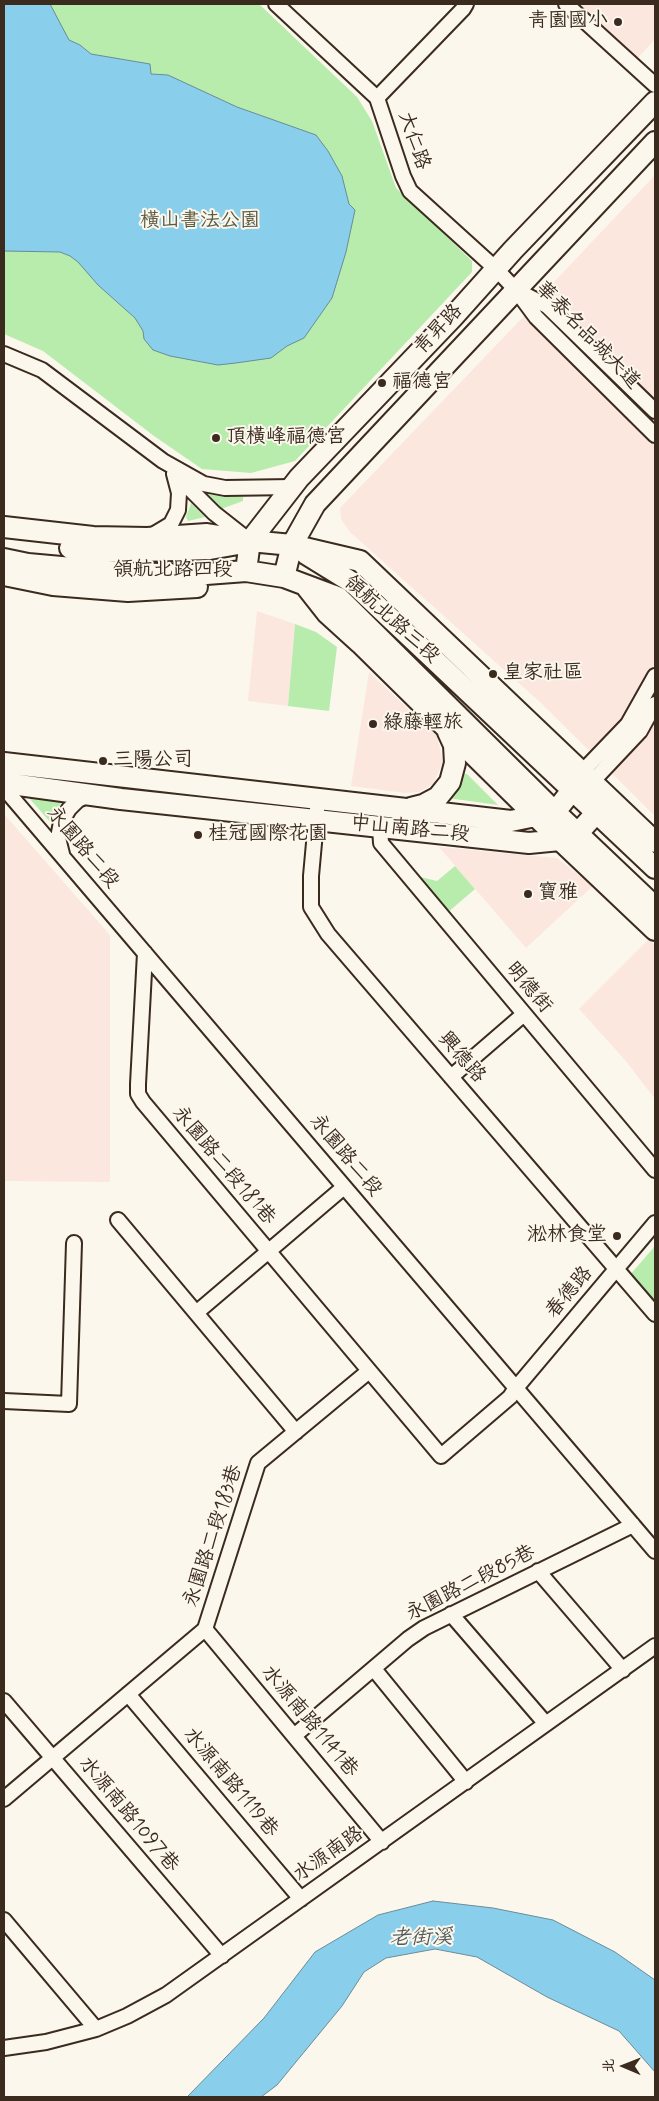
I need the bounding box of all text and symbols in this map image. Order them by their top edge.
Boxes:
place label: 青園國小 [528,10,608,34]
marker: 青園國小 [612,16,624,28]
street label: 大仁路 [392,109,434,173]
park label: 橫山書法公園 [140,210,260,234]
street label: 華泰名品城大道 [530,277,644,395]
street label: 青昇路 [410,300,468,360]
place label: 福德宮 [392,371,452,395]
marker: 福德宮 [376,377,388,389]
place label: 頂橫峰福德宮 [226,426,346,450]
marker: 頂橫峰福德宮 [210,432,222,444]
street label: 領航北路四段 [113,559,233,583]
street label: 領航北路三段 [338,571,444,669]
place label: 皇家社區 [503,662,583,686]
marker: 皇家社區 [487,668,499,680]
place label: 綠藤輕旅 [383,712,463,736]
marker: 綠藤輕旅 [367,718,379,730]
place label: 三陽公司 [113,749,193,773]
marker: 三陽公司 [97,755,109,767]
street label: 永園路二段 [41,802,123,894]
street label: 中山南路二段 [349,812,471,848]
place label: 桂冠國際花園 [208,823,328,847]
marker: 桂冠國際花園 [192,829,204,841]
place label: 寶雅 [538,882,578,906]
marker: 寶雅 [522,888,534,900]
street label: 明德街 [500,957,556,1019]
street label: 興德路 [432,1027,490,1089]
street label: 永園路二段181巷 [166,1102,280,1230]
street label: 永園路二段 [304,1110,386,1202]
place label: 淞林食堂 [527,1224,607,1248]
marker: 淞林食堂 [611,1230,623,1242]
street label: 春德路 [542,1262,598,1324]
street label: 永園路二段183巷 [180,1462,248,1610]
street label: 永園路二段85巷 [402,1541,540,1627]
street label: 水源南路1141巷 [255,1661,363,1783]
street label: 水源南路1119巷 [177,1724,283,1842]
street label: 水源南路1097巷 [73,1752,183,1878]
street label: 水源南路 [289,1822,369,1888]
water label: 老街溪 [389,1926,453,1952]
north arrow [599,2041,649,2091]
text: 北 [600,2059,618,2073]

